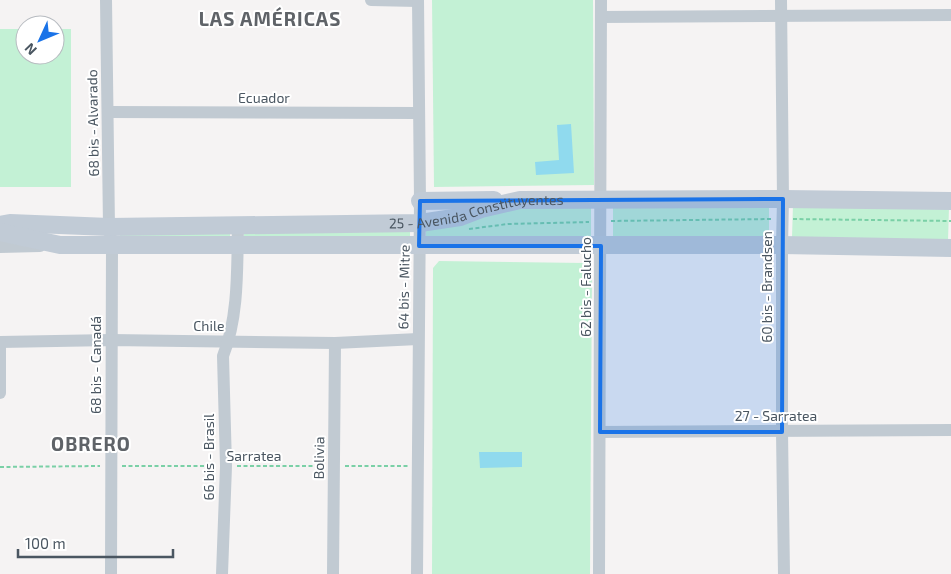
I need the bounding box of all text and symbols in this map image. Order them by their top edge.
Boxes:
district label: LAS AMÉRICAS [199,6,341,30]
north arrow [15,15,65,65]
text: N [21,40,40,59]
street label: 68 bis - Alvarado [83,69,102,177]
street label: Ecuador [238,89,290,106]
street label: 25 - Avenida Constituyentes [389,191,564,231]
street label: 60 bis - Brandsen [758,231,775,343]
street label: 62 bis - Falucho [577,237,594,337]
street label: 64 bis - Mitre [394,244,413,330]
street label: 68 bis - Canadá [87,316,104,414]
street label: Chile [193,317,225,334]
street label: 27 - Sarratea [735,407,817,424]
street label: 66 bis - Brasil [200,413,217,500]
district label: OBRERO [51,432,131,455]
street label: Bolivia [310,436,327,480]
street label: Sarratea [227,447,282,464]
scale bar [18,526,172,558]
text: 100 m [25,534,66,552]

